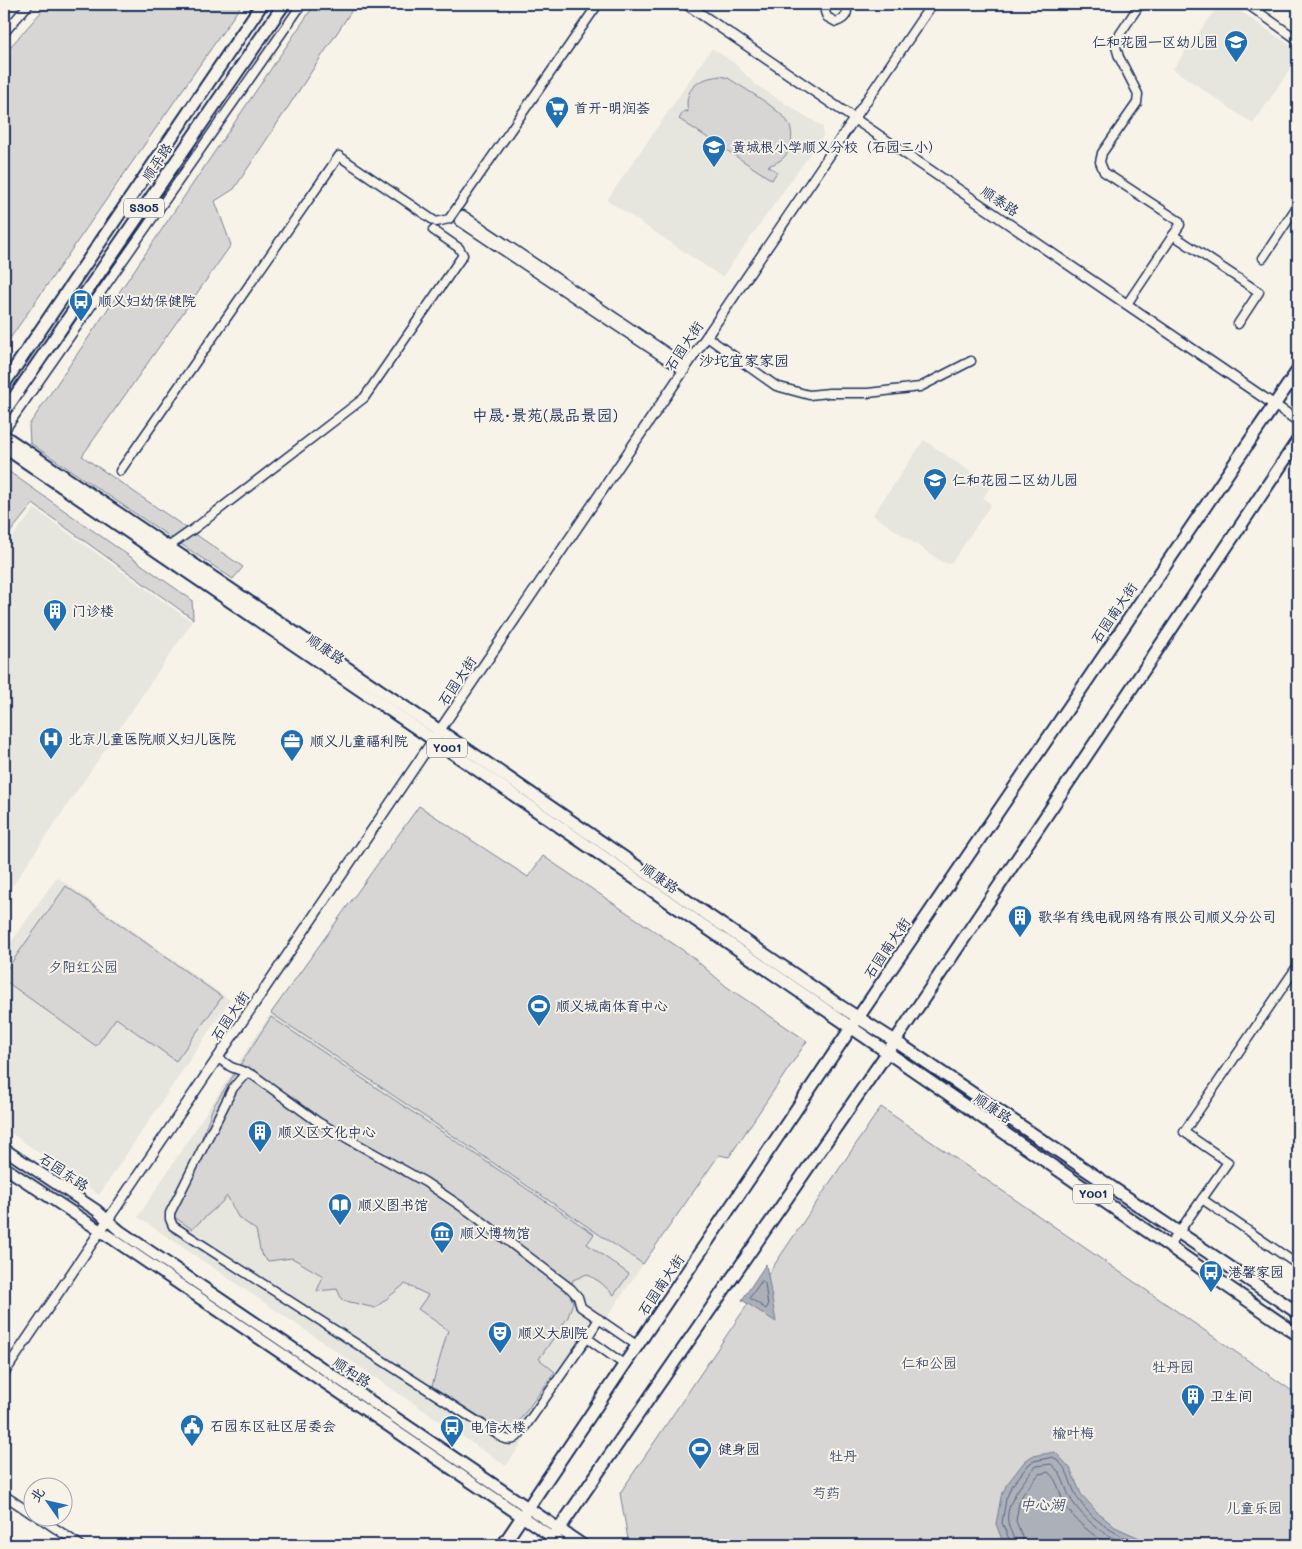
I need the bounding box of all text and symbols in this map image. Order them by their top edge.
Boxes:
school or university icon: 仁和花园一区幼儿园 [1223,29,1249,63]
place label: 仁和花园一区幼儿园 [1092,32,1218,51]
supermarket icon: 首开-明润荟 [544,95,570,129]
place label: 首开-明润荟 [574,98,650,117]
school or university icon: 黄城根小学顺义分校（石园二小） [701,134,727,168]
place label: 黄城根小学顺义分校（石园二小） [732,137,942,156]
street label: 顺平路 [137,139,176,184]
street label: 顺泰路 [978,181,1023,220]
road number: S305 [124,198,164,218]
bus stop icon: 顺义妇幼保健院 [68,288,94,322]
place label: 顺义妇幼保健院 [98,291,196,310]
street label: 石园大街 [660,317,707,374]
district label: 沙坨宜家家园 [699,350,789,370]
district label: 中晟·景苑(晟品景园) [472,404,618,425]
school or university icon: 仁和花园二区幼儿园 [922,467,948,501]
place label: 仁和花园二区幼儿园 [952,470,1078,489]
street label: 石园南大街 [1086,578,1141,647]
building icon: 门诊楼 [42,598,68,632]
place label: 门诊楼 [72,601,114,620]
street label: 顺康路 [304,629,349,668]
street label: 石园大街 [433,652,480,709]
hospital icon: 北京儿童医院顺义妇儿医院 [38,726,64,760]
office icon: 顺义儿童福利院 [279,728,305,762]
place label: 北京儿童医院顺义妇儿医院 [68,729,236,748]
place label: 顺义儿童福利院 [310,731,408,750]
road number: Y001 [427,738,467,758]
street label: 顺康路 [638,858,683,897]
building icon: 歌华有线电视网络有限公司顺义分公司 [1007,904,1033,938]
place label: 歌华有线电视网络有限公司顺义分公司 [1038,907,1276,926]
street label: 石园南大街 [859,913,914,982]
park label: 夕阳红公园 [48,957,118,976]
street label: 石园大街 [206,987,253,1044]
sports icon: 顺义城南体育中心 [526,993,552,1027]
place label: 顺义城南体育中心 [556,996,668,1015]
street label: 顺康路 [971,1088,1016,1127]
building icon: 顺义区文化中心 [247,1119,273,1153]
place label: 顺义区文化中心 [278,1122,376,1141]
street label: 石园东路 [36,1148,93,1195]
road number: Y001 [1073,1184,1113,1204]
library icon: 顺义图书馆 [327,1192,353,1226]
place label: 顺义图书馆 [358,1195,428,1214]
museum icon: 顺义博物馆 [429,1220,455,1254]
place label: 顺义博物馆 [460,1223,530,1242]
street label: 石园南大街 [633,1250,688,1319]
bus stop icon: 港馨家园 [1198,1259,1224,1293]
place label: 港馨家园 [1228,1262,1284,1281]
theatre icon: 顺义大剧院 [487,1320,513,1354]
place label: 顺义大剧院 [518,1323,588,1342]
street label: 顺和路 [330,1352,375,1391]
park label: 仁和公园 [901,1353,957,1372]
park label: 牡丹园 [1152,1357,1194,1376]
building icon: 卫生间 [1180,1383,1206,1417]
place label: 卫生间 [1210,1386,1252,1405]
public building icon: 石园东区社区居委会 [179,1413,205,1447]
bus stop icon: 电信大楼 [439,1414,465,1448]
place label: 石园东区社区居委会 [210,1416,336,1435]
place label: 电信大楼 [470,1417,526,1436]
park label: 榆叶梅 [1052,1423,1094,1442]
sports icon: 健身园 [687,1436,713,1470]
place label: 健身园 [718,1439,760,1458]
park label: 牡丹 [829,1446,857,1465]
north arrow [22,1476,72,1526]
text: 北 [25,1483,49,1506]
park label: 芍药 [812,1483,840,1502]
water label: 中心湖 [1019,1494,1066,1514]
park label: 儿童乐园 [1226,1498,1282,1517]

